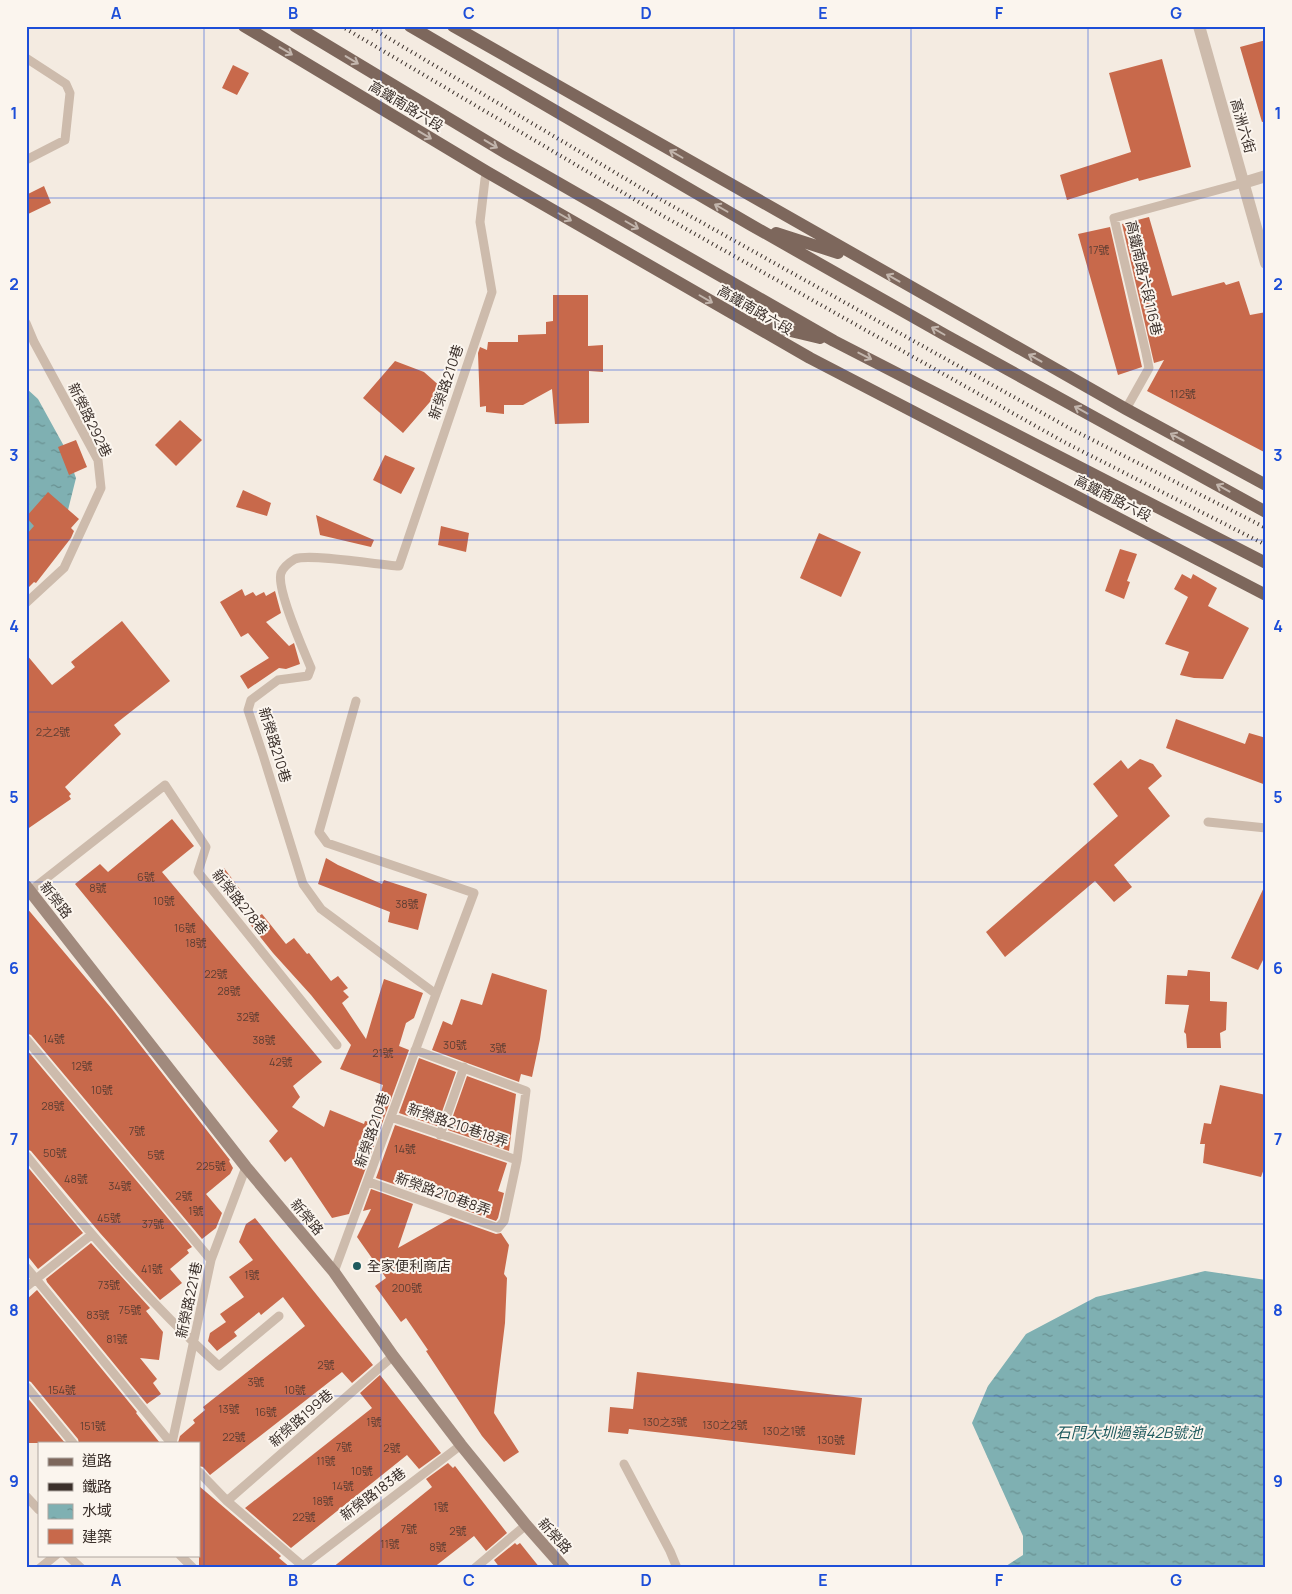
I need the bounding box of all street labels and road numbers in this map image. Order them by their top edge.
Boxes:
street label: 高鐵南路六段 [365,76,447,135]
street label: 高洲六街 [1227,96,1260,155]
street label: 高鐵南路六段116巷 [1122,218,1167,337]
street label: 高鐵南路六段 [714,280,796,339]
street label: 新榮路210巷 [424,342,467,422]
street label: 新榮路292巷 [64,379,117,460]
street label: 高鐵南路六段 [1071,470,1155,525]
street label: 新榮路210巷 [255,705,296,785]
street label: 新榮路278巷 [208,865,273,938]
street label: 新榮路 [36,877,77,922]
street label: 新榮路210巷 [350,1090,393,1170]
street label: 新榮路210巷18弄 [405,1098,511,1151]
street label: 新榮路210巷8弄 [393,1167,493,1220]
street label: 新榮路 [287,1194,328,1239]
street label: 新榮路221巷 [171,1260,206,1340]
street label: 新榮路199巷 [265,1385,337,1451]
street label: 新榮路183巷 [336,1463,409,1524]
street label: 新榮路 [534,1514,576,1558]

